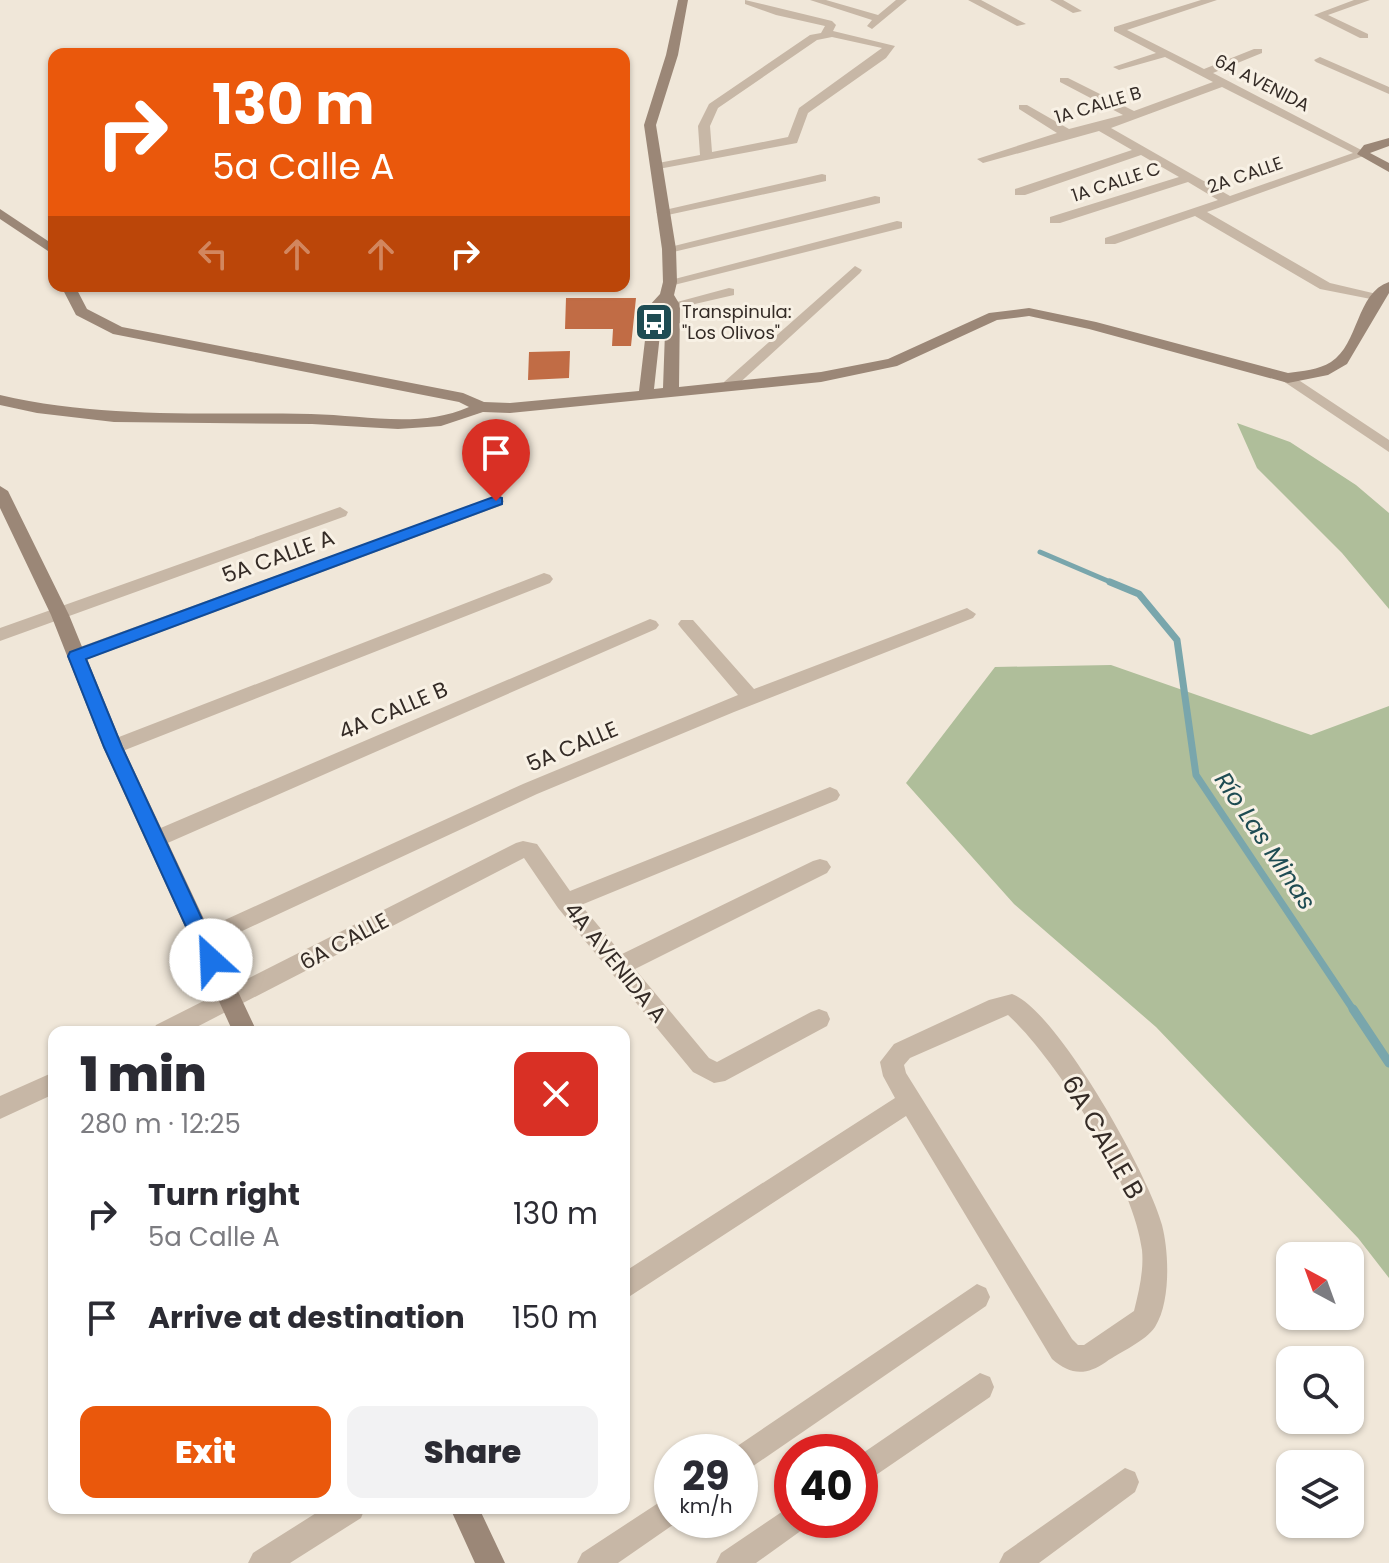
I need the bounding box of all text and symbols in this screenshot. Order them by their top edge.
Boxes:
street label: 6A AVENIDA [1210,48,1314,117]
text: 130 m [212,65,375,144]
icon: right [80,80,184,184]
street label: 1A CALLE B [1051,80,1144,130]
text: 5a Calle A [212,141,395,192]
street label: 2A CALLE [1204,150,1286,199]
street label: 1A CALLE C [1068,155,1164,208]
icon: left [191,232,235,276]
icon: ahead [275,232,319,276]
icon: ahead [359,232,403,276]
icon: right [443,232,487,276]
place label: Transpinula: "Los Olivos" [682,299,792,345]
bus stop icon: Transpinula: "Los Olivos" [633,301,675,343]
pin [462,419,530,501]
icon: arrive [474,431,518,475]
street label: 5A CALLE A [218,522,339,591]
street label: 4A CALLE B [334,674,453,747]
street label: 5A CALLE [522,713,623,780]
water label: Río Las Minas [1207,765,1324,916]
street label: 4A AVENIDA A [557,895,674,1030]
street label: 6A CALLE [294,905,394,978]
position arrow [169,918,253,1002]
text: 1 min [80,1041,207,1108]
button: close [514,1052,598,1136]
street label: 6A CALLE B [1053,1069,1153,1205]
text: 280 m · 12:25 [80,1106,241,1142]
text: Turn right [148,1173,300,1216]
icon: right [80,1192,124,1236]
text: 130 m [513,1192,598,1235]
text: 5a Calle A [148,1219,280,1255]
north arrow [1276,1242,1364,1330]
map controls [1276,1242,1364,1538]
icon: arrive [80,1296,124,1340]
text: Arrive at destination [148,1296,465,1339]
text: 150 m [512,1296,598,1339]
button: search [1276,1346,1364,1434]
button: Exit [80,1406,331,1498]
button: Share [347,1406,598,1498]
speed limit sign: 40 [774,1434,878,1538]
text: 29 [682,1448,730,1504]
button: layers [1276,1450,1364,1538]
text: km/h [679,1492,733,1520]

